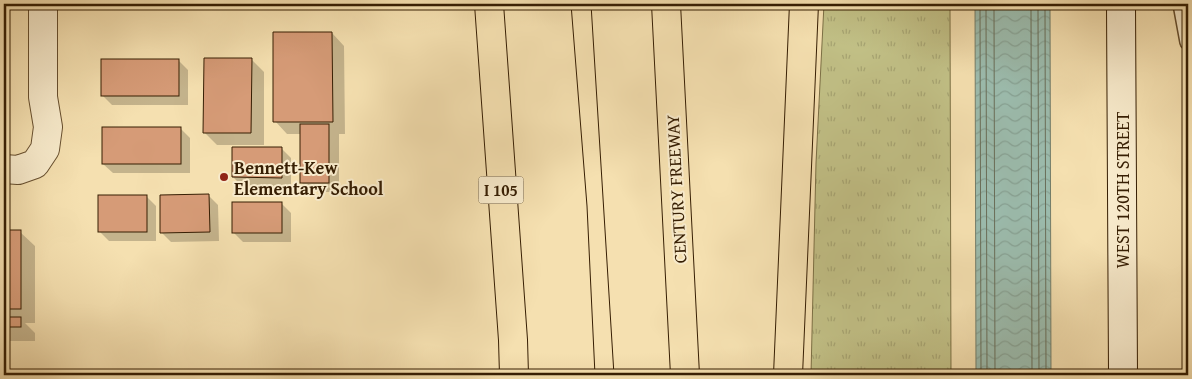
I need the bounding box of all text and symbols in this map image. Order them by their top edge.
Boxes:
street label: WEST 120TH STREET [1109,112,1136,268]
street label: CENTURY FREEWAY [659,114,693,264]
place label: Bennett-Kew Elementary School [234,154,384,202]
marker: Bennett-Kew Elementary School [218,171,230,183]
road number: I 105 [478,176,524,204]

